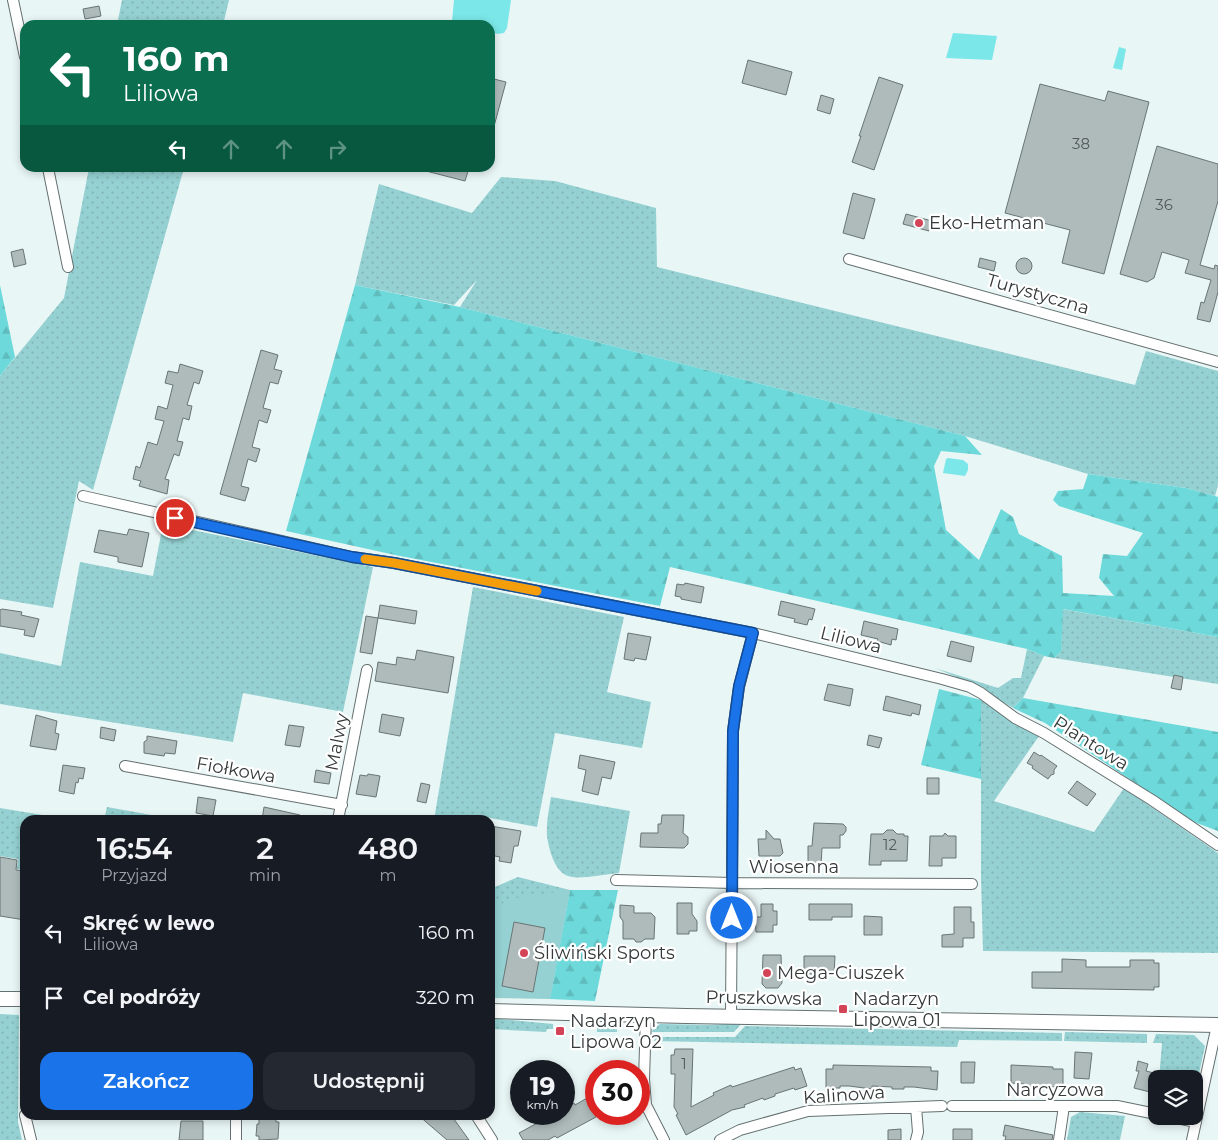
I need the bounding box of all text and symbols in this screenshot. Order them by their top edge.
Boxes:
text: 160 m [123,37,229,80]
icon: left [40,40,105,105]
text: Liliowa [123,80,199,107]
house number: 38 [1072,134,1090,153]
icon: left [164,135,192,163]
icon: ahead [217,135,245,163]
icon: ahead [270,135,298,163]
icon: right [323,135,351,163]
house number: 36 [1155,195,1173,214]
place label: Eko-Hetman [929,212,1044,234]
marker: Eko-Hetman [913,217,925,229]
street label: Turystyczna [984,269,1092,319]
pin [154,497,196,539]
icon: arrive [161,504,189,532]
street label: Liliowa [818,622,884,658]
street label: Malwy [321,711,353,773]
street label: Plantowa [1049,711,1133,775]
street label: Fiołkowa [195,752,277,788]
text: 16:54 [97,830,172,867]
text: 2 [256,830,274,867]
text: 480 [358,830,418,867]
house number: 12 [883,835,897,854]
street label: Wiosenna [749,856,839,878]
text: Przyjazd [101,866,168,885]
text: min [249,866,281,885]
text: m [380,866,397,885]
position arrow [705,891,757,943]
text: Skręć w lewo [83,912,215,935]
icon: left [40,919,68,947]
text: 160 m [419,921,475,944]
text: Liliowa [83,935,138,954]
place label: Śliwiński Sports [534,942,675,964]
marker: Śliwiński Sports [518,947,530,959]
place label: Mega-Ciuszek [777,962,904,984]
marker: Mega-Ciuszek [761,967,773,979]
icon: arrive [40,984,68,1012]
text: Cel podróży [83,986,200,1009]
text: 320 m [416,986,475,1009]
street label: Pruszkowska [705,986,823,1010]
place label: Nadarzyn Lipowa 01 [853,988,941,1031]
marker: Nadarzyn Lipowa 01 [837,1003,849,1015]
place label: Nadarzyn Lipowa 02 [570,1010,662,1053]
marker: Nadarzyn Lipowa 02 [554,1025,566,1037]
button: Zakończ [40,1052,253,1110]
button: Udostępnij [263,1052,475,1110]
house number: 1 [681,1054,687,1073]
speed limit sign: 30 [585,1060,650,1125]
map controls [1148,1070,1203,1125]
button: layers [1148,1070,1203,1125]
text: 19 [530,1071,555,1101]
street label: Narcyzowa [1006,1079,1104,1101]
street label: Kalinowa [802,1081,886,1109]
text: km/h [526,1097,559,1112]

